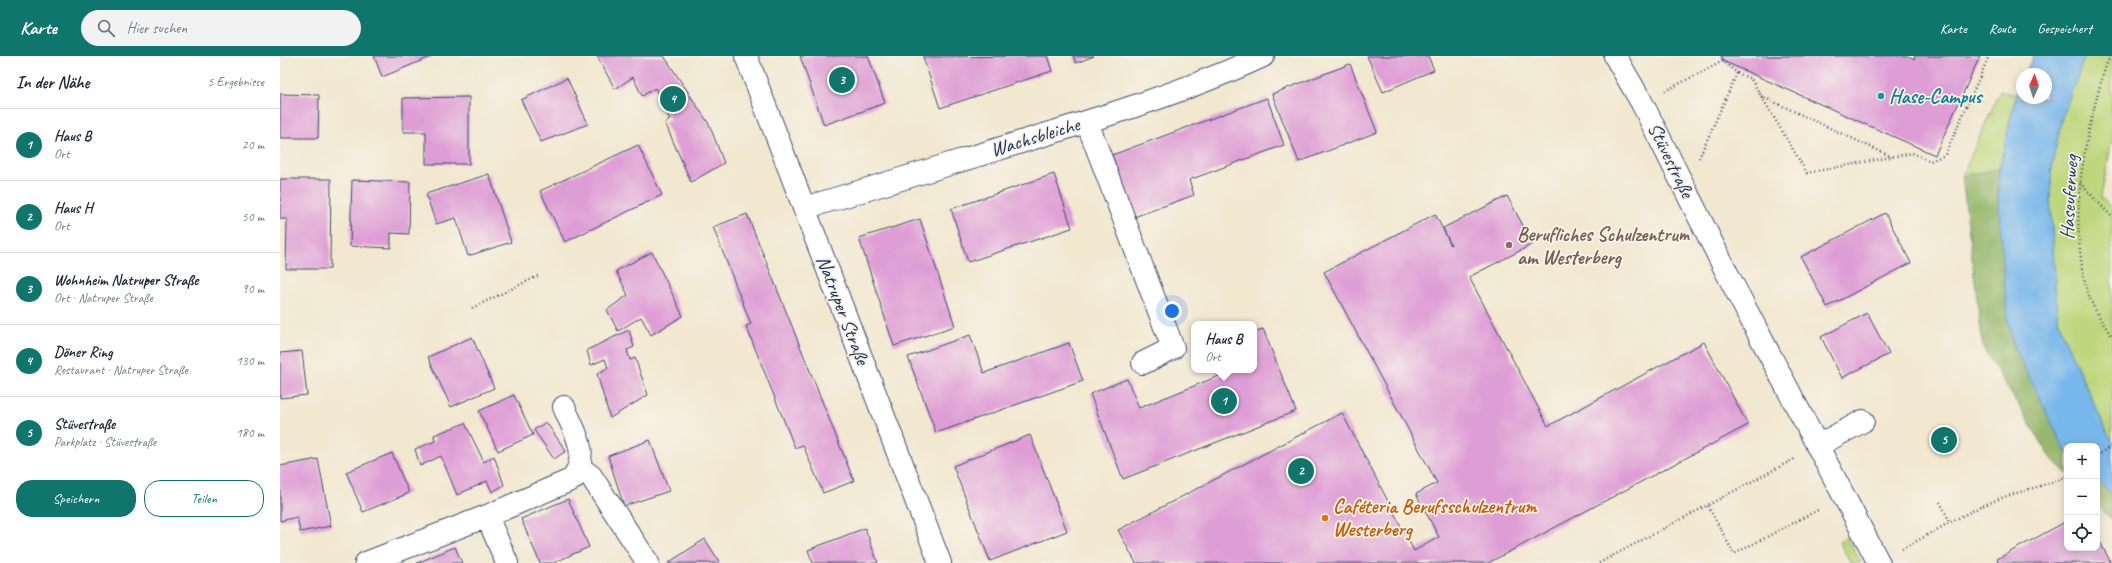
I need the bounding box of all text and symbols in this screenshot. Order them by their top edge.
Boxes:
search box [81,10,361,46]
text: Karte [20,16,57,40]
icon: search [95,17,117,39]
text: Hier suchen [127,19,187,38]
text: Karte [1940,20,1967,37]
text: Route [1989,20,2015,37]
text: Gespeichert [2037,20,2092,37]
pin: 3 [829,65,855,95]
north arrow [2016,68,2052,104]
text: In der Nähe [16,72,89,93]
text: 5 Ergebnisse [208,74,264,90]
pin: 4 [660,84,686,114]
place label: Hase-Campus [1889,84,1983,109]
marker: Hase-Campus [1876,91,1886,101]
street label: Wachsbleiche [987,111,1084,162]
street label: Stüvestraße [1642,118,1701,203]
text: Haus B [54,127,92,146]
text: 1 [26,137,32,153]
text: 20 m [242,137,264,153]
text: Ort [54,146,69,162]
street label: Haseuferweg [2054,152,2084,240]
text: Haus H [54,199,92,218]
text: 2 [26,209,32,225]
text: 50 m [242,209,264,225]
text: Ort [54,218,69,234]
place label: Berufliches Schulzentrum am Westerberg [1517,222,1691,270]
marker: Berufliches Schulzentrum am Westerberg [1504,240,1514,250]
street label: Natruper Straße [811,252,876,369]
text: Wohnheim Natruper Straße [54,271,198,290]
text: 3 [26,281,32,297]
text: 90 m [242,281,264,297]
text: Ort · Natruper Straße [54,290,153,306]
your location [1162,301,1182,321]
popup [1191,321,1257,373]
text: Haus B [1205,330,1243,349]
text: Döner Ring [54,343,112,362]
text: Ort [1205,349,1221,365]
text: 4 [26,353,32,369]
text: 130 m [236,353,264,369]
text: Restaurant · Natruper Straße [54,362,188,378]
pin: 1 [1211,386,1237,416]
text: Stüvestraße [54,415,115,434]
text: 5 [26,425,32,441]
text: 180 m [236,425,264,441]
pin: 5 [1931,425,1957,455]
text: Parkplatz · Stüvestraße [54,434,156,450]
map controls [2064,443,2100,551]
button: + [2064,443,2100,479]
pin: 2 [1288,456,1314,486]
button: − [2064,479,2100,515]
button: Speichern [16,480,136,517]
button: Teilen [144,480,264,517]
place label: Caféteria Berufsschulzentrum Westerberg [1333,494,1538,542]
marker: Caféteria Berufsschulzentrum Westerberg [1320,513,1330,523]
button: locate [2064,515,2100,551]

